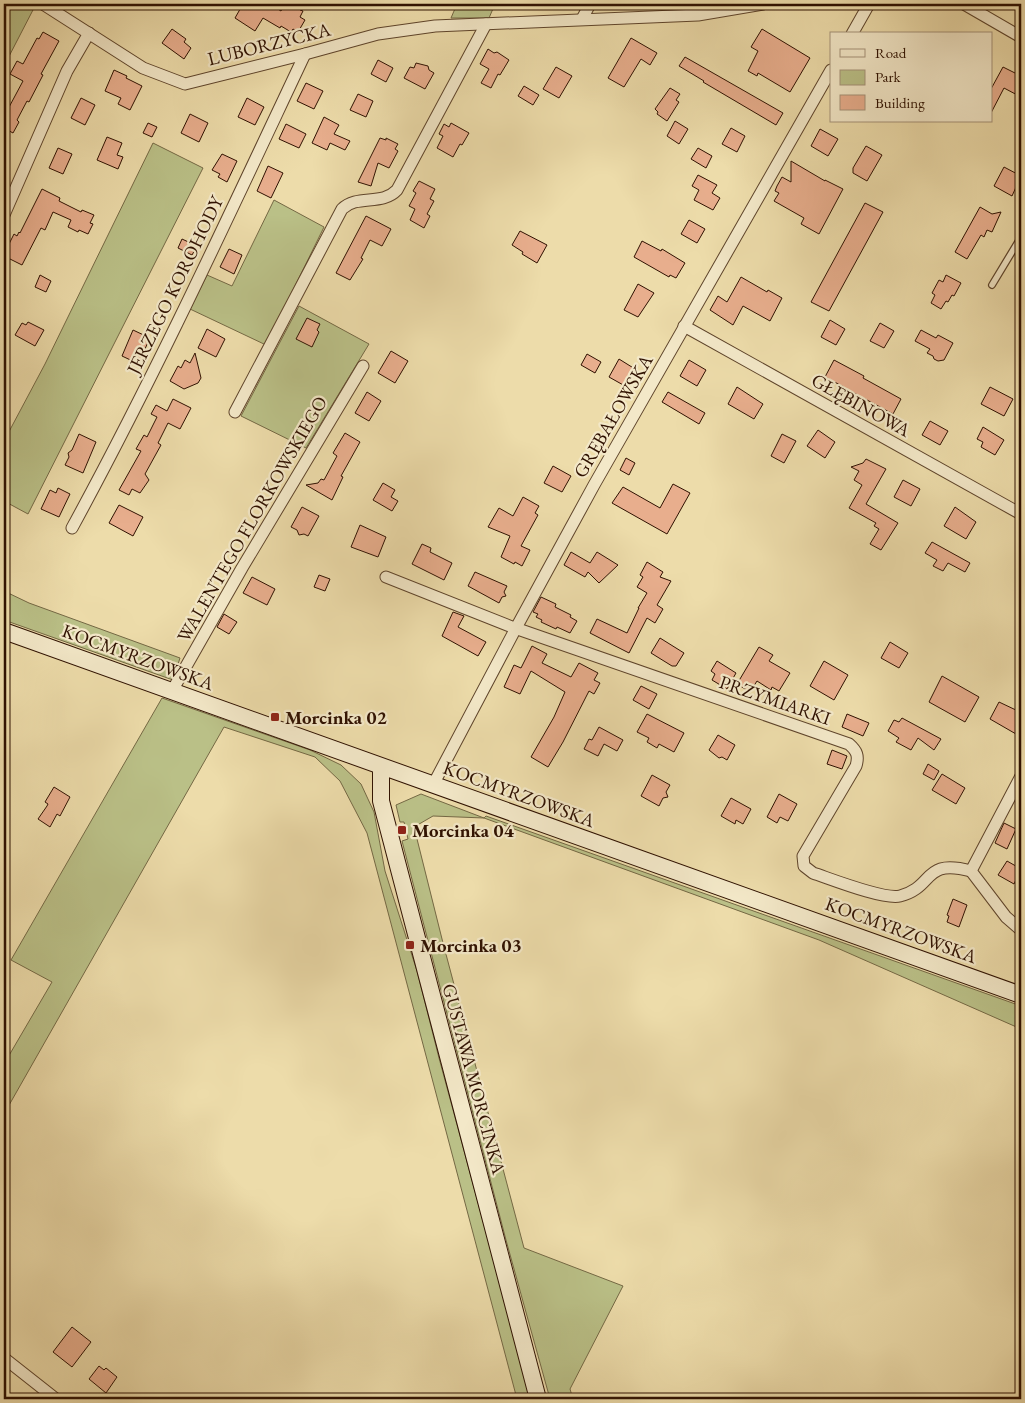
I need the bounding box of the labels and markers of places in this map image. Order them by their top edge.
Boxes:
place label: Morcinka 02 [285,705,387,730]
marker: Morcinka 02 [269,711,281,723]
place label: Morcinka 04 [412,818,515,843]
marker: Morcinka 04 [396,824,408,836]
place label: Morcinka 03 [420,933,522,958]
marker: Morcinka 03 [404,939,416,951]

